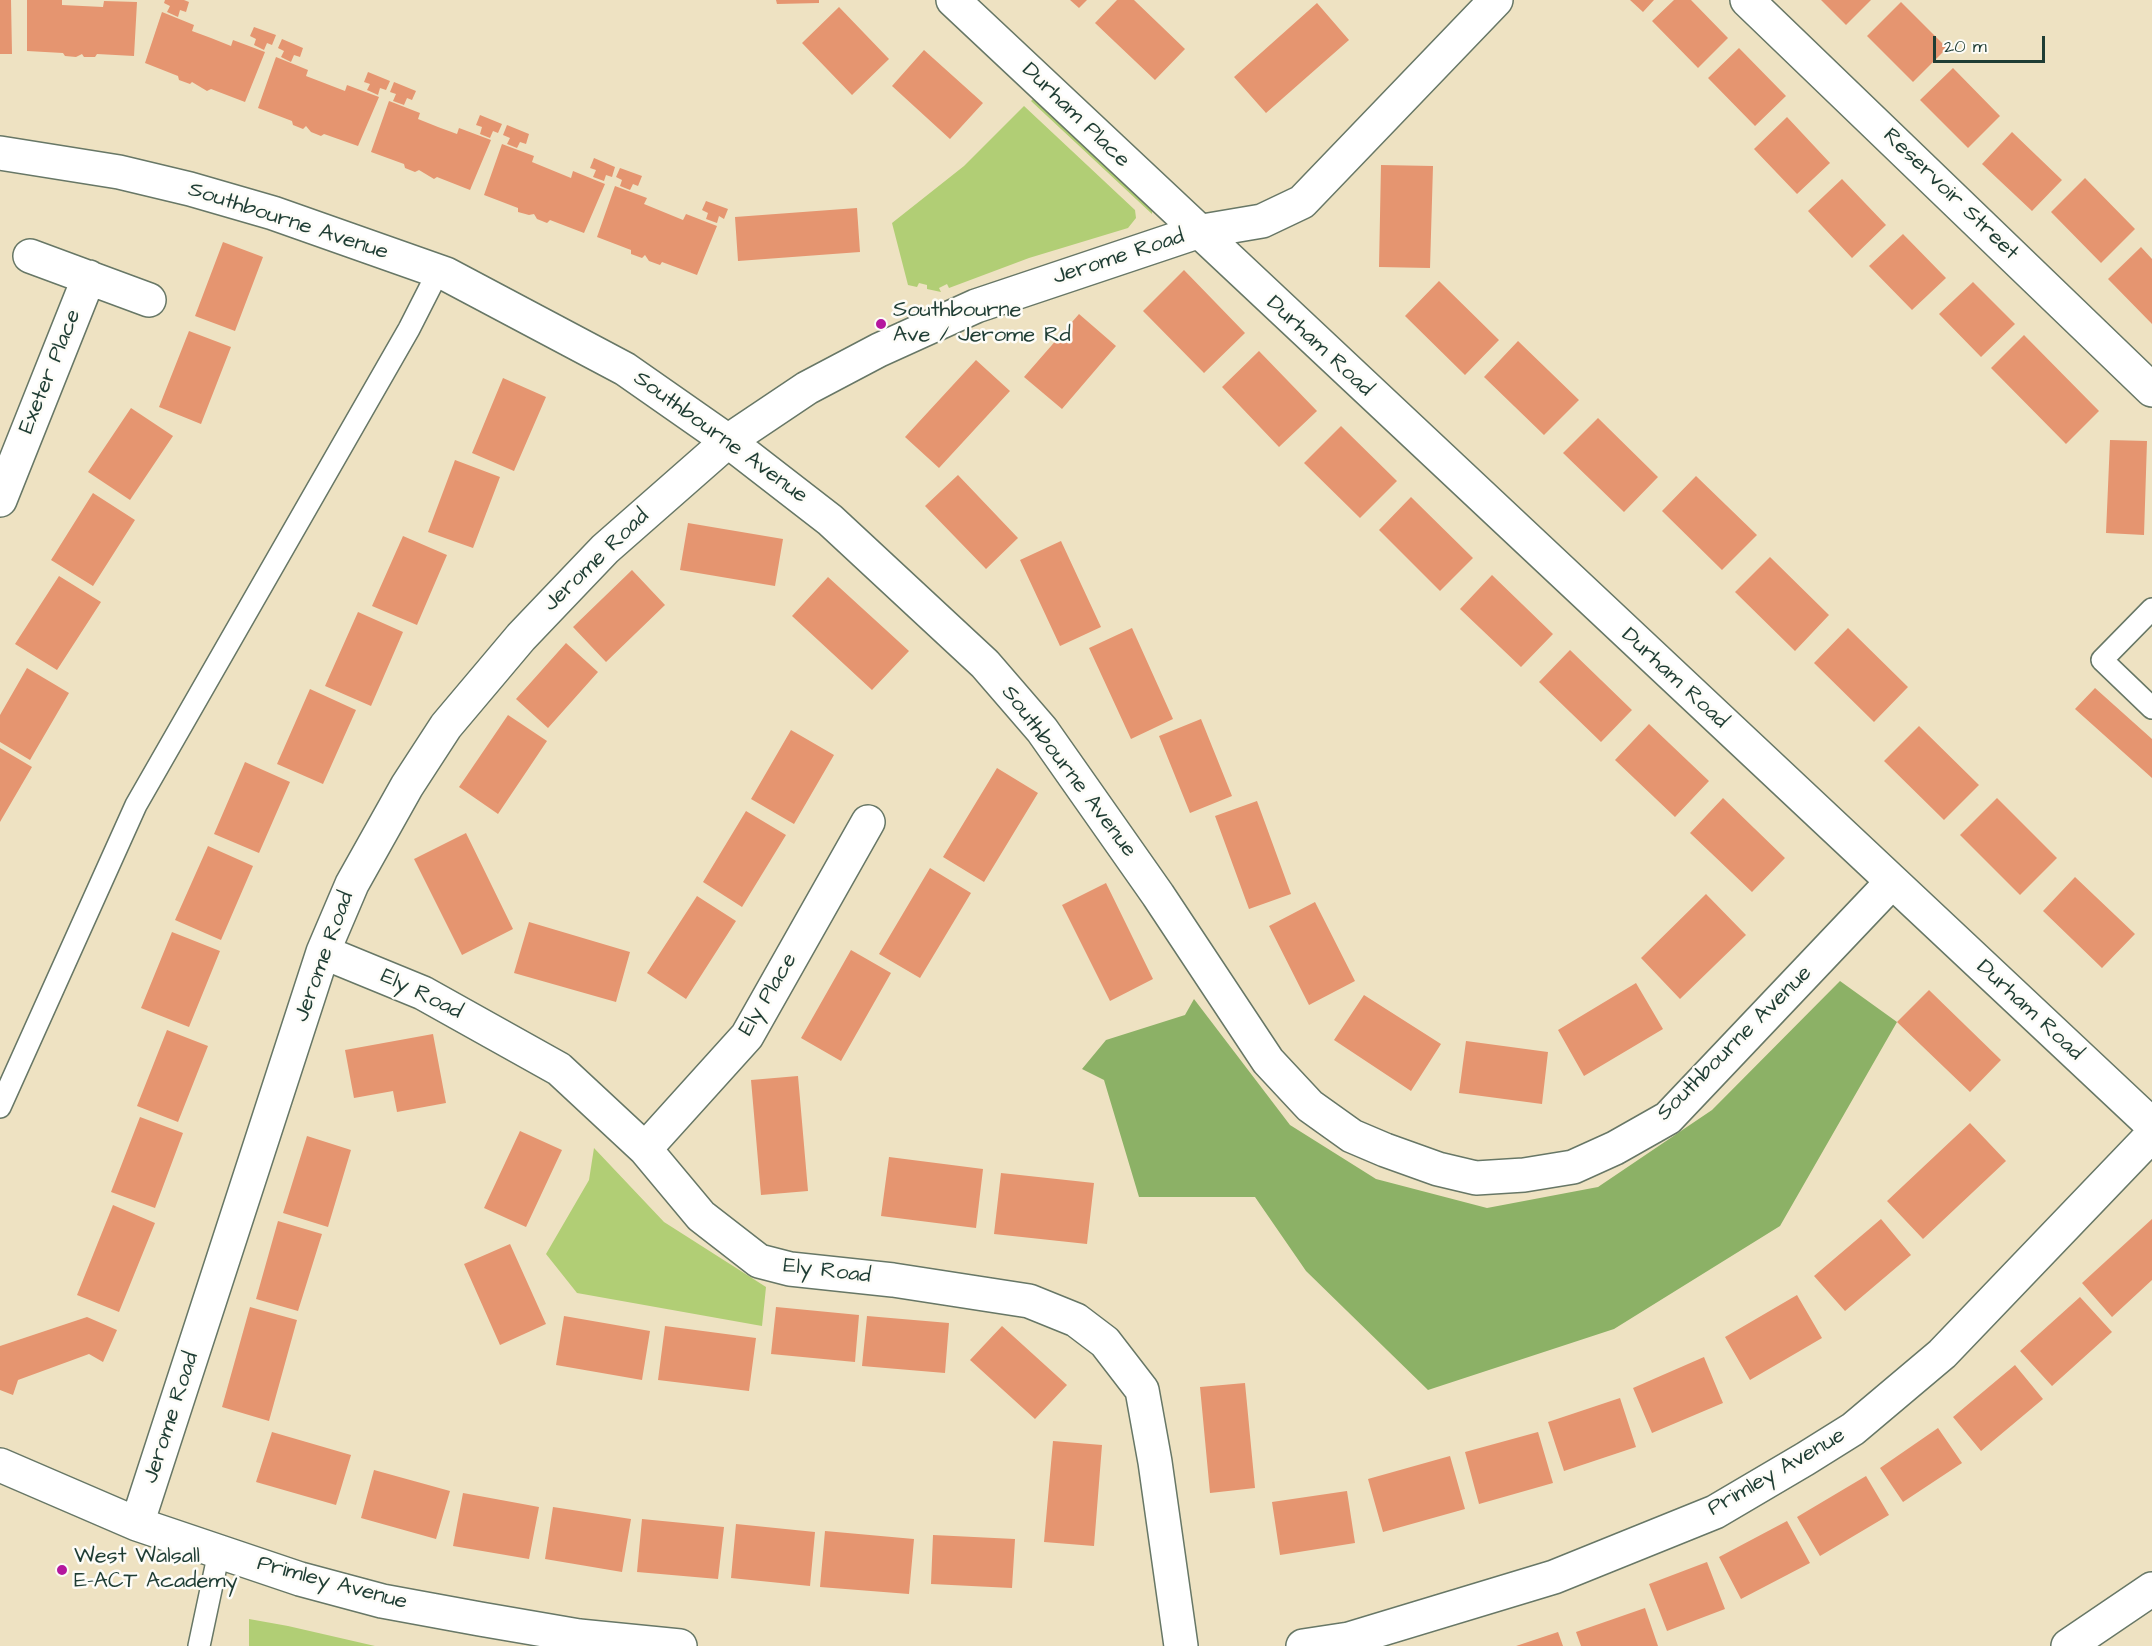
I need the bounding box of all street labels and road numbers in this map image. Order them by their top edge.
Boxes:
street label: Durham Place [1015,58,1135,174]
street label: Reservoir Street [1877,123,2023,267]
street label: Southbourne Avenue [185,177,391,267]
street label: Jerome Road [1050,224,1188,292]
street label: Durham Road [1260,291,1378,403]
street label: Exeter Place [14,306,88,438]
street label: Southbourne Avenue [628,366,812,510]
street label: Jerome Road [539,504,655,618]
street label: Durham Road [1615,623,1733,735]
street label: Southbourne Avenue [995,681,1141,863]
street label: Jerome Road [289,888,361,1026]
street label: Ely Place [734,949,804,1041]
street label: Durham Road [1970,955,2088,1067]
street label: Southbourne Avenue [1652,961,1818,1127]
street label: Ely Road [376,964,466,1026]
street label: Ely Road [782,1254,872,1290]
street label: Jerome Road [138,1349,206,1487]
street label: Primley Avenue [1704,1423,1850,1523]
street label: Primley Avenue [254,1551,410,1617]

